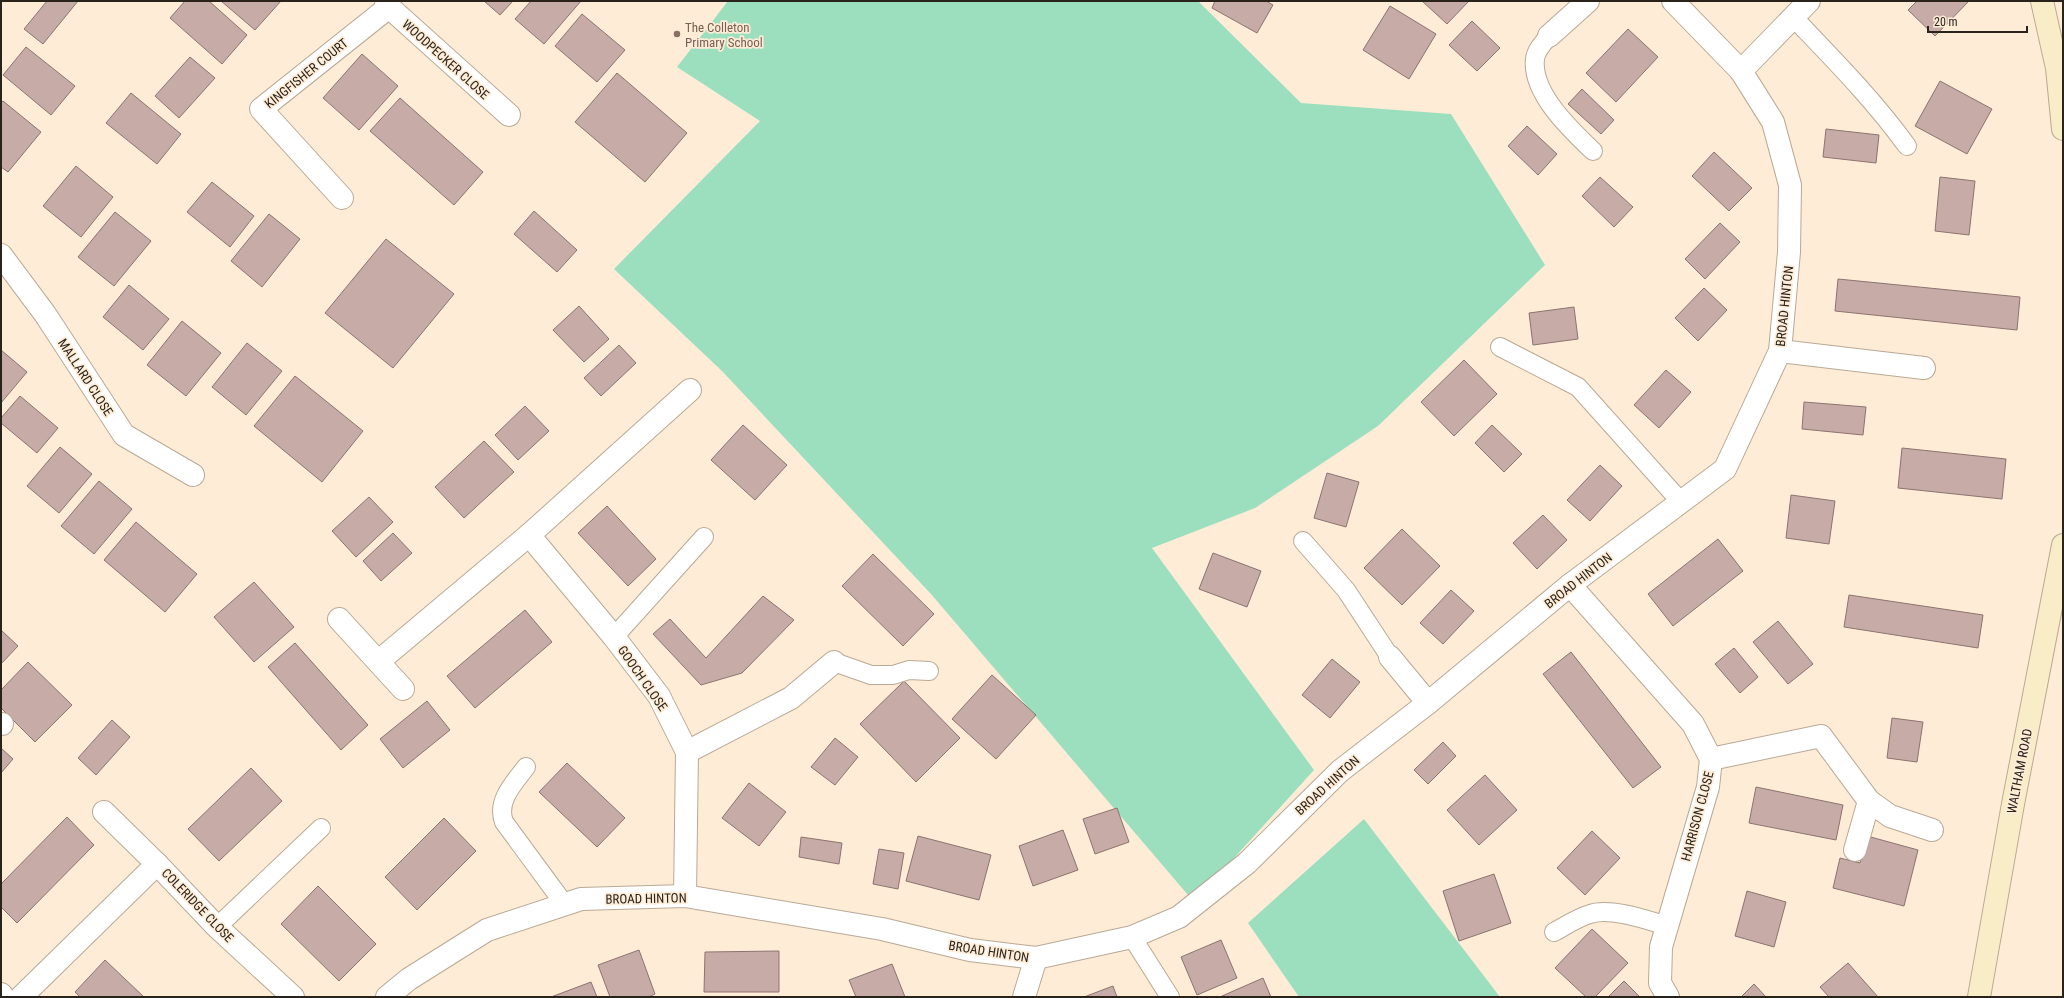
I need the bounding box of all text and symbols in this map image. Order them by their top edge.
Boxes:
scale bar [1928,8,2027,34]
text: 20 m [1934,15,1958,29]
street label: WOODPECKER CLOSE [399,16,492,102]
place label: The Colleton Primary School [685,20,763,50]
marker: The Colleton Primary School [672,29,682,39]
street label: KINGFISHER COURT [262,35,351,111]
street label: BROAD HINTON [1773,265,1796,347]
street label: MALLARD CLOSE [55,336,116,419]
street label: BROAD HINTON [1542,549,1615,611]
street label: GOOCH CLOSE [615,643,670,714]
street label: WALTHAM ROAD [2004,727,2035,815]
street label: BROAD HINTON [1292,753,1363,818]
street label: HARRISON CLOSE [1678,770,1717,863]
street label: COLERIDGE CLOSE [159,865,237,945]
street label: BROAD HINTON [605,890,687,907]
street label: BROAD HINTON [948,938,1030,965]

